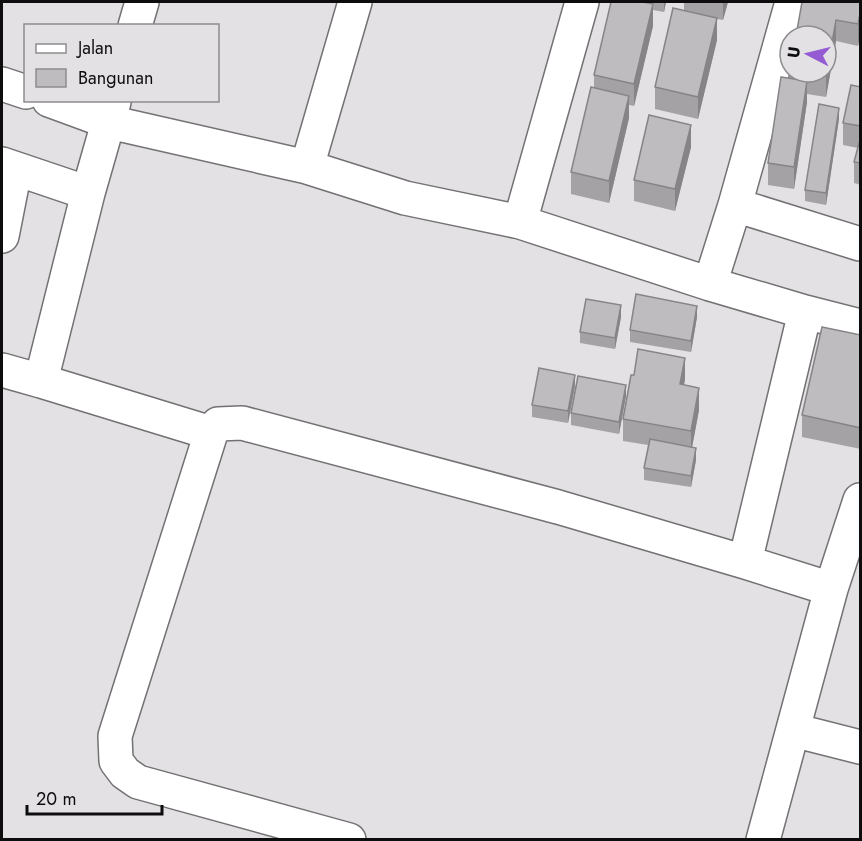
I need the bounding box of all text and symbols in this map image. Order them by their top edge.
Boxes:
legend [24,24,219,102]
north arrow [778,24,838,84]
text: Jalan [76,35,113,61]
text: U [782,45,806,59]
text: Bangunan [78,65,153,91]
scale bar [27,778,162,816]
text: 20 m [36,786,76,812]

